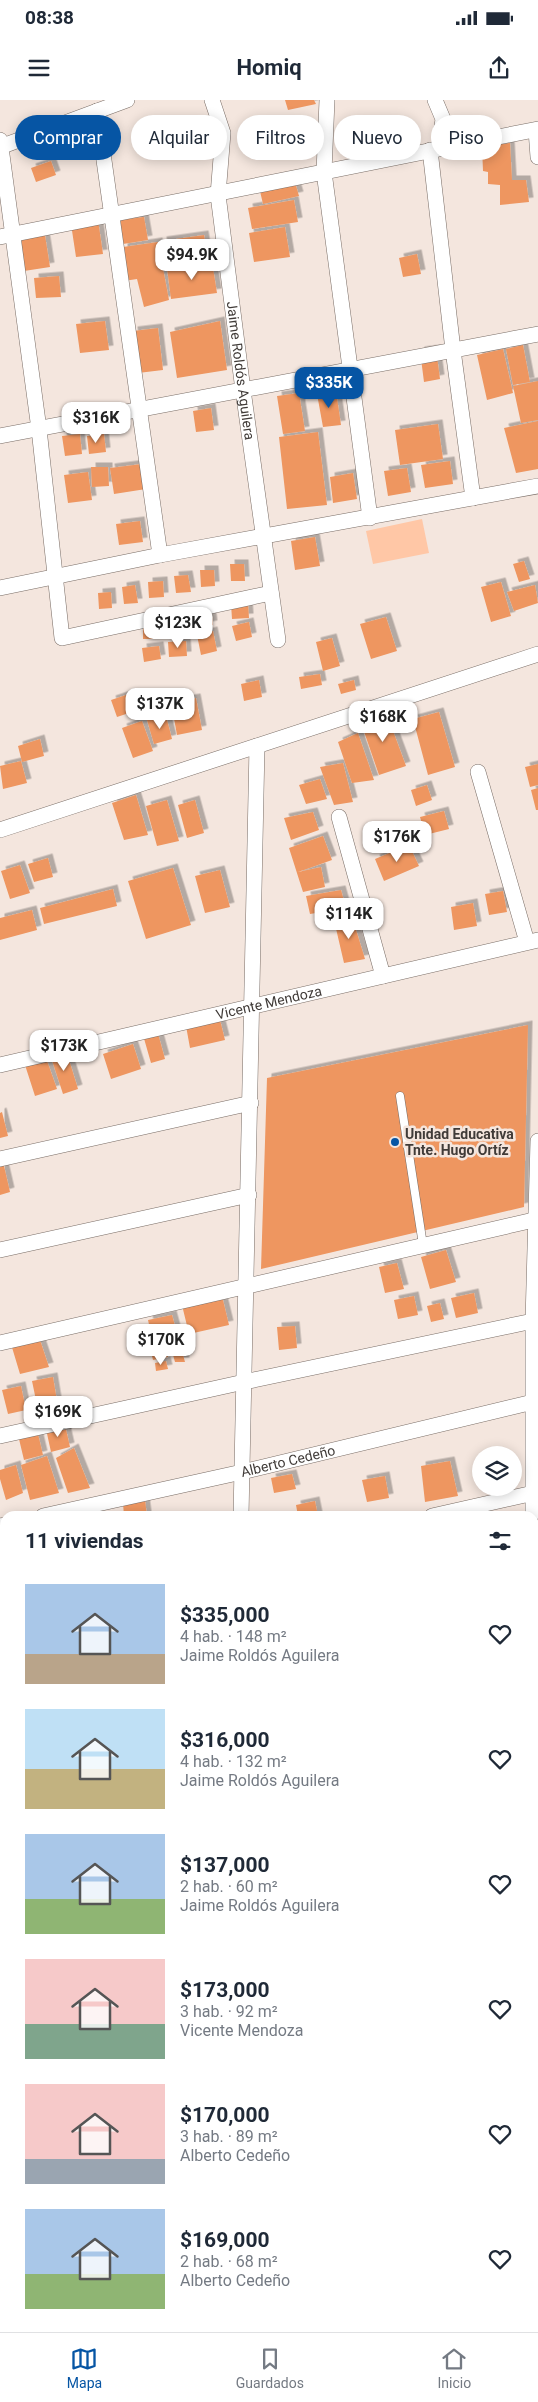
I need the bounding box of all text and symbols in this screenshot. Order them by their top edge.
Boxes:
text: 08:38 [25,6,74,29]
icon: menu [25,54,53,82]
icon: share [485,54,513,82]
text: Homiq [236,55,302,80]
chip: Comprar [15,115,121,160]
chip: Alquilar [131,115,227,160]
chip: Filtros [237,115,324,160]
chip: Nuevo [334,115,421,160]
chip: Piso [431,115,502,160]
pin: $94.9K [151,238,233,281]
text: $94.9K [166,245,218,264]
street label: Jaime Roldós Aguilera [224,300,258,441]
pin: $335K [294,366,364,409]
text: $335K [306,373,352,392]
pin: $316K [61,402,131,444]
text: $316K [73,408,119,427]
pin: $123K [143,606,213,649]
text: $123K [155,613,201,632]
pin: $137K [125,688,195,730]
text: $137K [137,694,183,713]
pin: $168K [348,700,418,743]
text: $168K [360,707,406,726]
pin: $176K [362,820,432,863]
text: $176K [374,827,420,846]
pin: $114K [314,898,384,940]
text: $114K [326,904,372,923]
street label: Vicente Mendoza [214,983,323,1023]
pin: $173K [29,1030,99,1072]
text: $173K [41,1036,87,1055]
place label: Unidad Educativa Tnte. Hugo Ortíz [405,1126,514,1158]
marker: Unidad Educativa Tnte. Hugo Ortíz [389,1136,401,1148]
pin: $170K [126,1324,196,1366]
text: $170K [138,1330,184,1349]
pin: $169K [23,1396,93,1438]
text: $169K [35,1402,81,1421]
street label: Alberto Cedeño [239,1442,337,1480]
map controls [472,1446,522,1496]
button: layers [472,1446,522,1496]
icon: filters [486,1527,514,1555]
text: 11 viviendas [25,1529,144,1553]
text: $335,000 [180,1603,270,1627]
icon: home [65,1604,125,1664]
icon: heart [486,1620,514,1648]
text: 4 hab. · 148 m² [180,1627,287,1646]
text: Jaime Roldós Aguilera [180,1646,339,1665]
text: $316,000 [180,1728,270,1752]
icon: home [65,1729,125,1789]
icon: heart [486,1745,514,1773]
text: 4 hab. · 132 m² [180,1752,287,1771]
text: Jaime Roldós Aguilera [180,1771,339,1790]
text: $137,000 [180,1853,270,1877]
icon: home [65,1854,125,1914]
icon: heart [486,1870,514,1898]
text: 2 hab. · 60 m² [180,1877,278,1896]
text: Jaime Roldós Aguilera [180,1896,339,1915]
text: $173,000 [180,1978,270,2002]
icon: home [65,1979,125,2039]
icon: heart [486,1995,514,2023]
text: 3 hab. · 92 m² [180,2002,278,2021]
text: Vicente Mendoza [180,2021,303,2040]
text: $170,000 [180,2103,270,2127]
icon: home [65,2104,125,2164]
icon: heart [486,2120,514,2148]
text: 3 hab. · 89 m² [180,2127,278,2146]
text: Alberto Cedeño [180,2146,290,2165]
text: $169,000 [180,2228,270,2252]
icon: home [65,2229,125,2289]
icon: heart [486,2245,514,2273]
text: 2 hab. · 68 m² [180,2252,278,2271]
text: Alberto Cedeño [180,2271,290,2290]
tab: Mapa [67,2345,102,2391]
tab: Guardados [236,2345,304,2391]
tab: Inicio [438,2345,471,2391]

